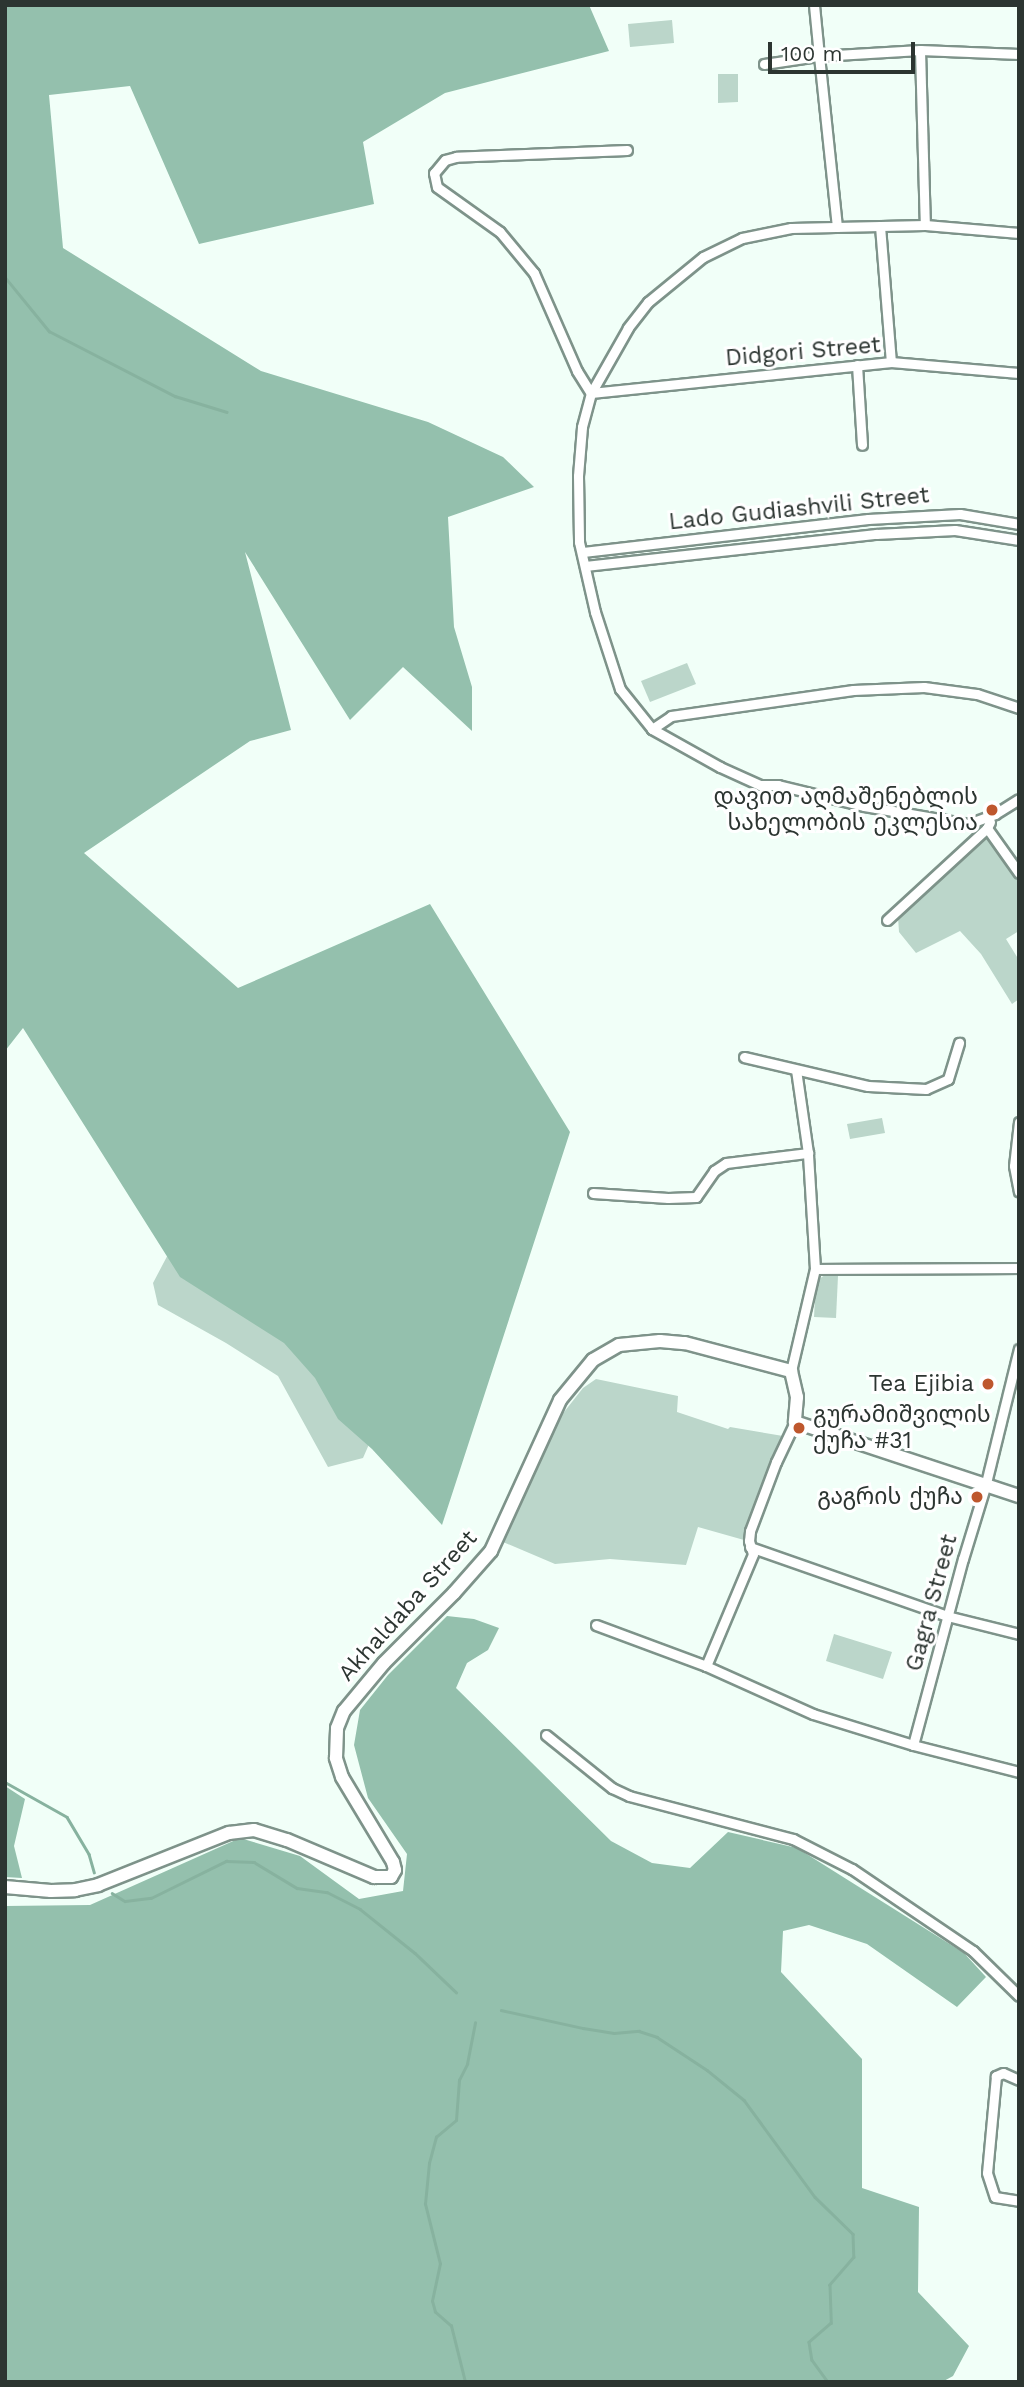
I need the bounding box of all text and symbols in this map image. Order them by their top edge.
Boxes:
scale bar [772,28,919,72]
text: 100 m [781,41,843,66]
street label: Didgori Street [724,331,882,373]
street label: Lado Gudiashvili Street [667,482,931,536]
place label: დავით აღმაშენებლის სახელობის ეკლესია [713,783,978,837]
marker: დავით აღმაშენებლის სახელობის ეკლესია [984,802,1000,818]
place label: Tea Ejibia [868,1370,974,1398]
marker: Tea Ejibia [980,1376,996,1392]
place label: გურამიშვილის ქუჩა #31 [813,1401,991,1455]
marker: გურამიშვილის ქუჩა #31 [791,1420,807,1436]
place label: გაგრის ქუჩა [817,1483,963,1511]
marker: გაგრის ქუჩა [969,1489,985,1505]
street label: Akhaldaba Street [333,1525,483,1687]
street label: Gagra Street [900,1531,964,1675]

